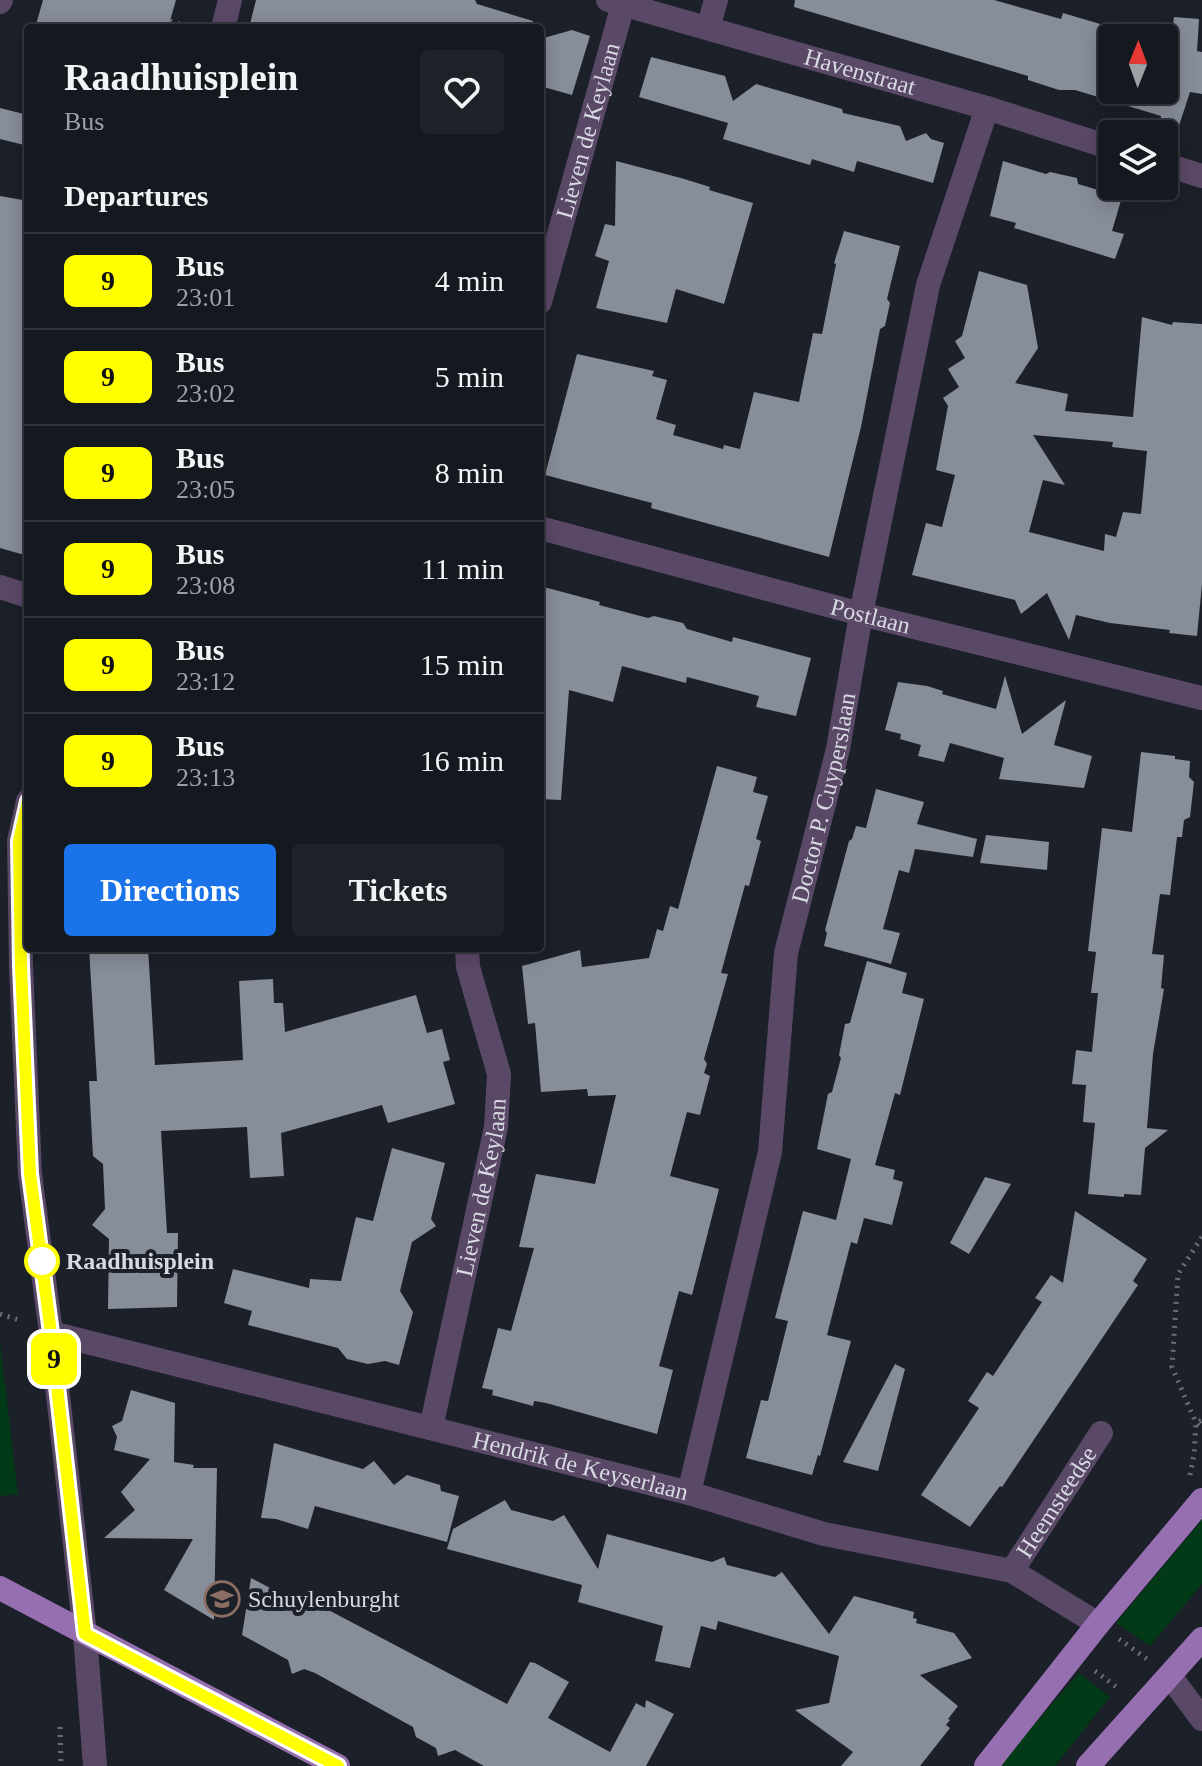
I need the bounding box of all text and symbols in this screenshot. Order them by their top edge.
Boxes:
north arrow [1098,24,1178,104]
map controls [1098,24,1178,200]
street label: Lieven de Keylaan [551,40,625,221]
street label: Havenstraat [801,44,919,100]
button: heart [420,50,504,134]
text: Raadhuisplein [64,56,298,98]
text: Bus [64,107,104,136]
button: layers [1098,120,1178,200]
text: Departures [64,179,208,212]
text: Bus [176,249,224,282]
text: 4 min [435,264,504,297]
text: 9 [101,265,115,296]
text: 23:01 [176,283,235,312]
text: Bus [176,345,224,378]
text: 5 min [435,360,504,393]
text: 9 [101,361,115,392]
text: 23:02 [176,379,235,408]
text: Bus [176,441,224,474]
text: 8 min [435,456,504,489]
text: 9 [101,457,115,488]
text: 23:05 [176,475,235,504]
text: Bus [176,537,224,570]
text: 11 min [421,552,504,585]
text: 9 [101,553,115,584]
text: 23:08 [176,571,235,600]
street label: Postlaan [828,593,913,639]
text: Bus [176,633,224,666]
text: 15 min [420,648,504,681]
text: 9 [101,649,115,680]
text: 23:12 [176,667,235,696]
street label: Doctor P. Cuyperslaan [786,691,860,906]
text: Bus [176,729,224,762]
text: 16 min [420,744,504,777]
text: 9 [101,745,115,776]
text: 23:13 [176,763,235,792]
button: Directions [64,844,276,936]
button: Tickets [292,844,504,936]
street label: Lieven de Keylaan [451,1098,511,1279]
marker: Raadhuisplein [25,1244,59,1278]
place label: Raadhuisplein [66,1248,214,1274]
line badge: 9 [28,1333,80,1385]
text: 9 [47,1343,61,1374]
street label: Hendrik de Keyserlaan [470,1426,691,1505]
street label: Heemsteedse [1011,1442,1102,1562]
school or university icon: Schuylenburght [203,1580,241,1618]
place label: Schuylenburght [248,1586,400,1612]

